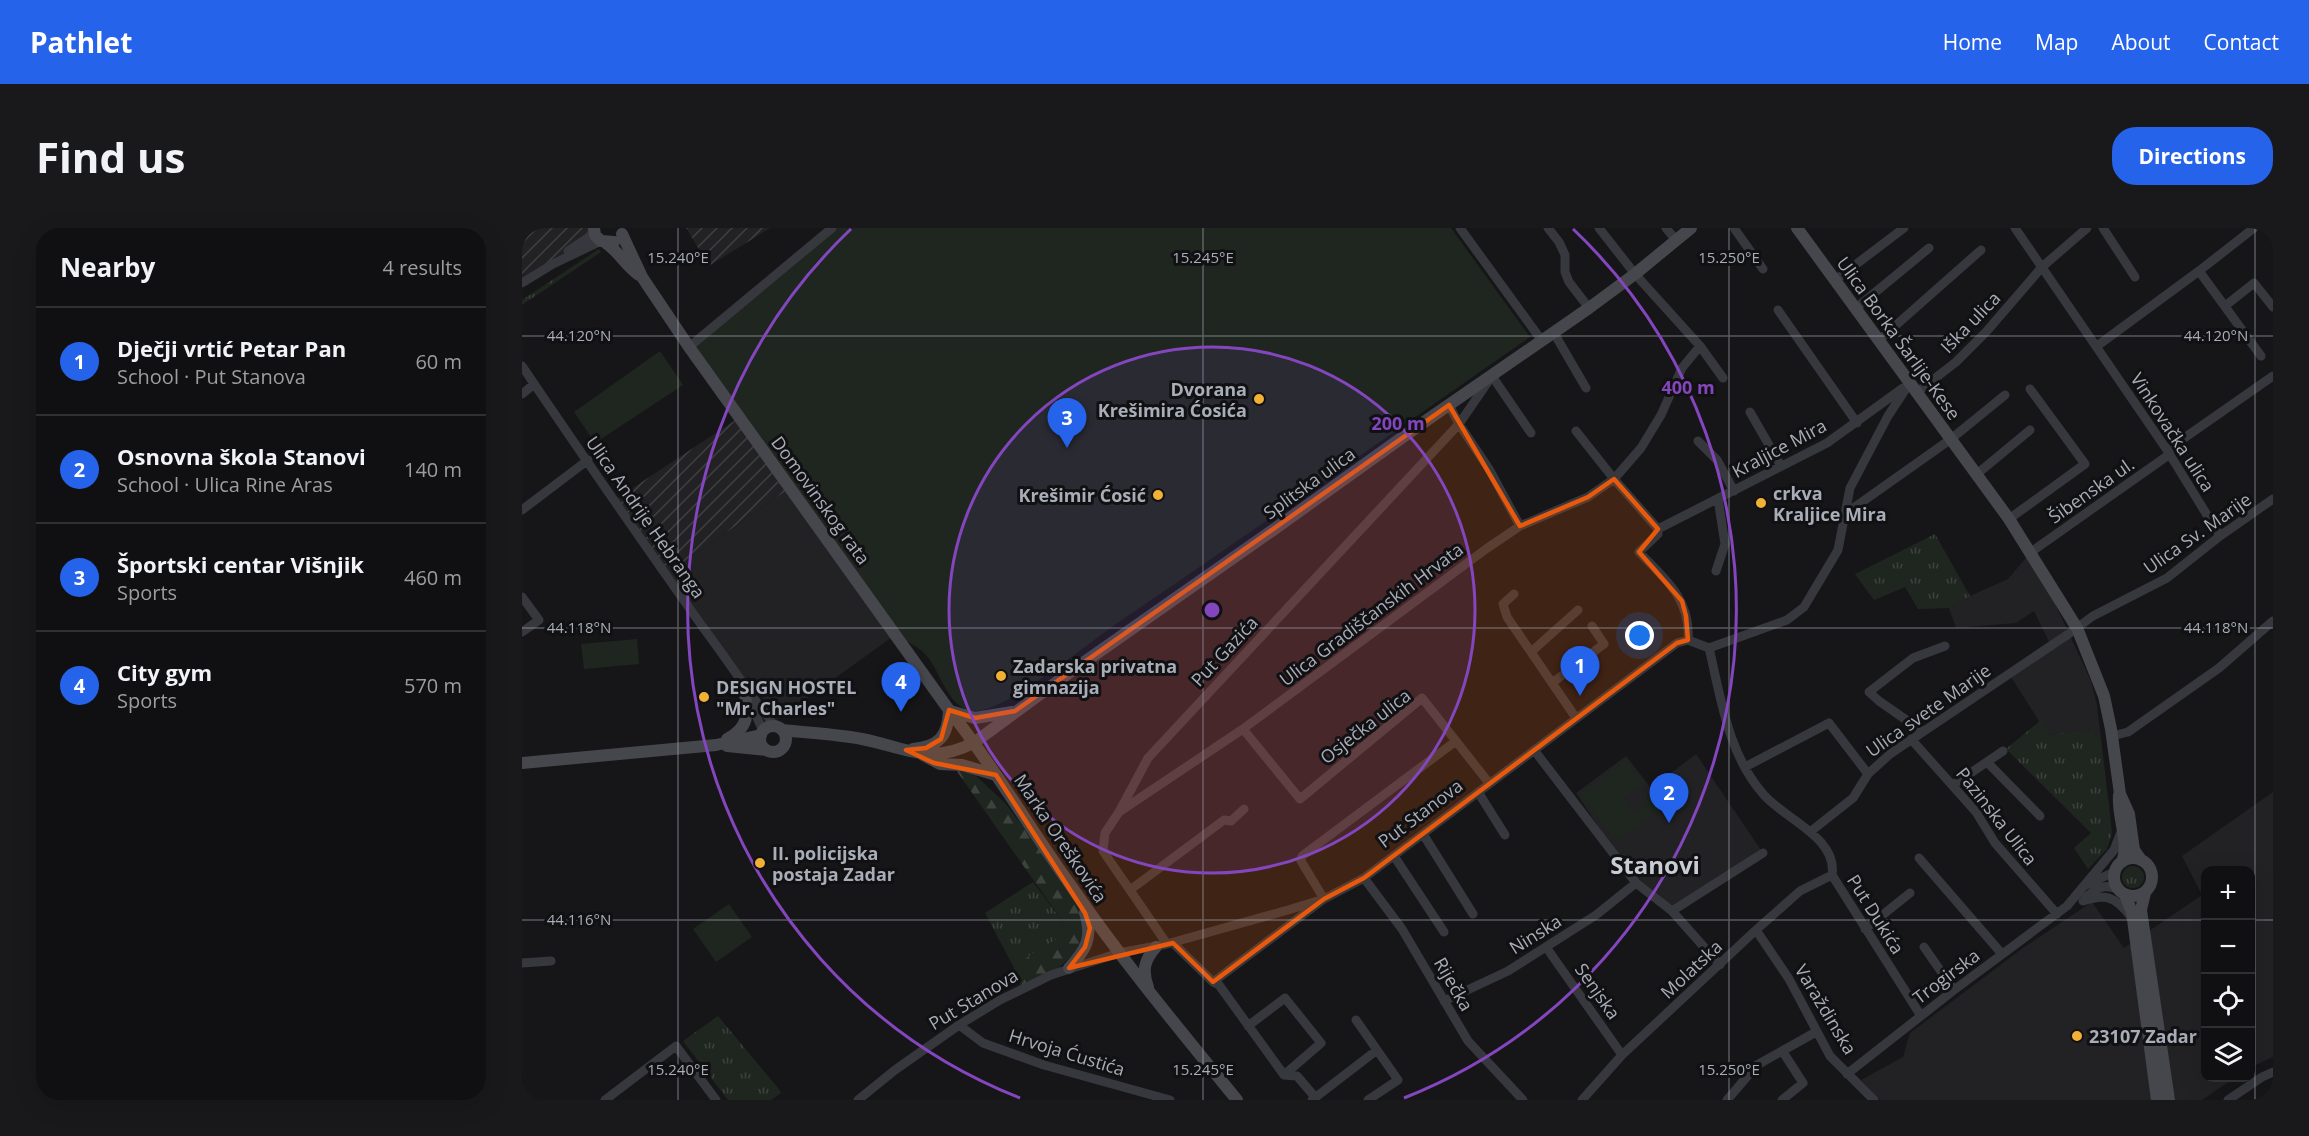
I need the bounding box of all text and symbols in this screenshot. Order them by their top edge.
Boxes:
text: Pathlet [30,23,132,61]
text: Home [1943,28,2002,56]
text: Map [2035,28,2078,56]
text: About [2111,28,2171,56]
text: Contact [2204,28,2279,56]
button: Directions [2112,127,2273,185]
text: Find us [36,128,185,185]
text: 15.240°E [647,247,709,267]
text: 15.245°E [1172,247,1234,267]
text: 15.250°E [1698,247,1760,267]
text: Nearby [60,249,155,285]
street label: Ulica Borka Šarlije-Kese [1832,252,1966,424]
text: 4 results [382,254,462,281]
street label: Iška ulica [1935,286,2005,358]
text: 44.120°N [547,325,611,345]
text: 44.120°N [2184,325,2248,345]
text: Dječji vrtić Petar Pan [117,333,346,363]
text: 1 [74,348,85,375]
text: 60 m [415,348,462,375]
text: School · Put Stanova [117,363,306,390]
street label: Vinkovačka ulica [2126,368,2220,496]
text: 400 m [1661,375,1715,399]
place label: Dvorana Krešimira Ćosića [1098,377,1247,422]
marker: Dvorana Krešimira Ćosića [1252,392,1266,406]
pin: 3 [1048,398,1086,448]
text: 200 m [1371,411,1425,435]
street label: Kraljice Mira [1728,413,1830,483]
street label: Ulica Andrije Hebranga [581,431,711,603]
street label: Domovinskog rata [766,431,876,569]
text: Osnovna škola Stanovi [117,441,366,471]
street label: Splitska ulica [1258,442,1360,524]
street label: Šibenska ul. [2043,452,2139,528]
text: 2 [74,456,85,483]
text: 140 m [404,456,462,483]
text: School · Ulica Rine Aras [117,471,333,498]
place label: crkva Kraljice Mira [1773,481,1887,526]
place label: Krešimir Ćosić [1018,483,1146,507]
street label: Ulica Sv. Marije [2138,487,2256,579]
marker: Krešimir Ćosić [1151,488,1165,502]
marker: crkva Kraljice Mira [1754,496,1768,510]
street label: Ulica Gradiščanskih Hrvata [1274,537,1468,691]
text: Športski centar Višnjik [117,549,364,579]
text: 3 [74,564,85,591]
text: 460 m [404,564,462,591]
text: Sports [117,579,177,606]
centre of rings [1202,600,1222,620]
street label: Put Gazića [1185,611,1263,691]
text: 44.118°N [547,617,611,637]
text: 44.118°N [2184,617,2248,637]
your location [1625,621,1654,650]
pin: 1 [1560,646,1600,696]
place label: Zadarska privatna gimnazija [1013,654,1177,699]
text: City gym [117,657,212,687]
street label: Ulica svete Marije [1861,658,1995,762]
pin: 4 [882,662,920,712]
marker: Zadarska privatna gimnazija [994,669,1008,683]
text: 4 [74,672,85,699]
text: 570 m [404,672,462,699]
place label: DESIGN HOSTEL "Mr. Charles" [716,675,856,720]
street label: Osječka ulica [1315,683,1415,769]
text: Sports [117,687,177,714]
marker: DESIGN HOSTEL "Mr. Charles" [697,690,711,704]
street label: Pazinska Ulica [1951,762,2043,870]
street label: Marka Oreškovića [1009,769,1113,907]
street label: Put Stanova [1373,773,1467,853]
pin: 2 [1650,774,1688,823]
place label: II. policijska postaja Zadar [772,841,895,886]
district label: Stanovi [1610,848,1700,881]
marker: II. policijska postaja Zadar [753,856,767,870]
map controls [2201,866,2255,1082]
button: + [2201,866,2255,920]
street label: Put Dukića [1842,870,1910,958]
text: 44.116°N [547,909,611,929]
street label: Ninska [1504,909,1566,959]
button: − [2201,920,2255,974]
street label: Molatska [1655,934,1727,1004]
street label: Trogirska [1908,943,1984,1009]
street label: Riječka [1429,953,1479,1015]
street label: Senjska [1570,958,1626,1024]
street label: Varaždinska [1790,959,1862,1059]
street label: Put Stanova [924,963,1022,1035]
button: locate [2201,974,2255,1028]
street label: Hrvoja Ćustića [1006,1023,1128,1081]
place label: 23107 Zadar [2089,1024,2197,1048]
button: layers [2201,1028,2255,1082]
marker: 23107 Zadar [2070,1029,2084,1043]
text: 15.240°E [647,1059,709,1079]
text: 15.245°E [1172,1059,1234,1079]
text: 15.250°E [1698,1059,1760,1079]

